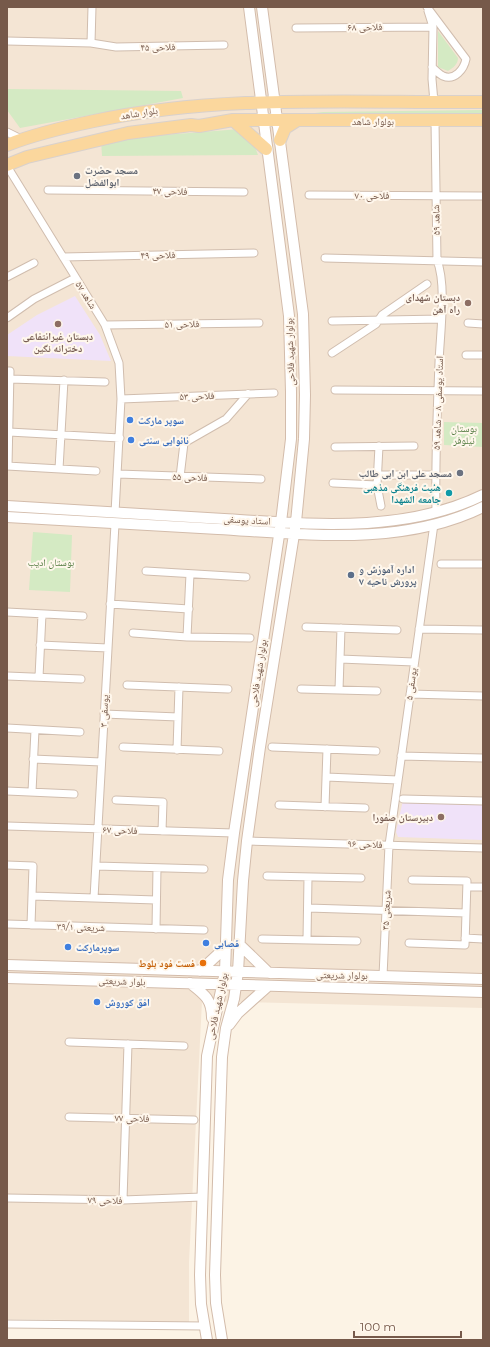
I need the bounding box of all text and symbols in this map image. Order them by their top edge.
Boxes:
street label: فلاحی ۶۸ [347,20,383,34]
street label: فلاحی ۴۵ [140,40,176,54]
street label: بلوار شاهد [119,104,159,122]
street label: بولوار شاهد [352,115,394,128]
place label: مسجد حضرت ابوالفضل [85,164,138,189]
marker: مسجد حضرت ابوالفضل [72,171,82,181]
street label: فلاحی ۴۷ [152,184,188,198]
street label: فلاحی ۷۰ [354,189,390,202]
street label: شاهد ۵۹ [429,204,443,235]
street label: فلاحی ۴۹ [140,248,176,262]
street label: شاهد ۵۷ [72,279,100,312]
place label: دبستان شهدای راه آهن [406,291,460,316]
marker: دبستان شهدای راه آهن [463,298,473,308]
street label: فلاحی ۵۱ [164,317,200,331]
street label: بولوار شهید فلاحی [282,318,298,386]
marker: دبستان غیرانتفاعی دخترانه نگین [53,319,63,329]
place label: دبستان غیرانتفاعی دخترانه نگین [23,330,93,355]
street label: استاد یوسفی ۸ - شاهد ۵۹ [430,356,446,450]
street label: فلاحی ۵۳ [179,389,215,403]
place label: سوپر مارکت [138,414,184,427]
marker: سوپر مارکت [125,415,135,425]
park label: بوستان نیلوفر [451,422,477,447]
place label: نانوایی سنتی [139,434,189,447]
marker: نانوایی سنتی [126,435,136,445]
place label: مسجد علی ابن ابی طالب [359,467,452,480]
marker: مسجد علی ابن ابی طالب [455,468,465,478]
street label: فلاحی ۵۵ [172,470,208,484]
place label: هئیت فرهنگی مذهبی جامعه الشهدا [363,481,442,506]
marker: هئیت فرهنگی مذهبی جامعه الشهدا [444,488,454,498]
street label: استاد یوسفی [223,512,271,528]
park label: بوستان ادیب [28,556,75,569]
place label: اداره آموزش و پرورش ناحیه ۷ [359,563,417,588]
marker: اداره آموزش و پرورش ناحیه ۷ [346,570,356,580]
street label: بولوار شهید فلاحی [246,638,270,708]
street label: یوسفی ۵ [402,667,420,701]
street label: یوسفی ۳ [97,694,111,728]
place label: دبیرستان صفورا [372,811,433,824]
marker: دبیرستان صفورا [436,812,446,822]
street label: فلاحی ۶۷ [102,823,138,837]
street label: فلاحی ۹۶ [347,837,383,851]
street label: شریعتی ۳۵ [378,889,394,930]
street label: شریعتی ۳۹/۱ [57,920,106,934]
place label: قصابی [214,937,239,950]
marker: قصابی [201,938,211,948]
place label: سوپرمارکت [76,941,119,954]
marker: سوپرمارکت [63,942,73,952]
place label: فست فود بلوط [138,957,195,970]
marker: فست فود بلوط [198,958,208,968]
street label: بولوار شریعتی [316,968,368,982]
street label: بولوار شهید فلاحی [204,971,230,1041]
street label: بلوار شریعتی [98,974,146,988]
place label: افق کوروش [105,996,150,1009]
marker: افق کوروش [92,997,102,1007]
street label: فلاحی ۷۷ [114,1111,150,1125]
street label: فلاحی ۷۹ [87,1193,123,1207]
scale bar [354,1313,461,1339]
text: 100 m [360,1319,396,1334]

